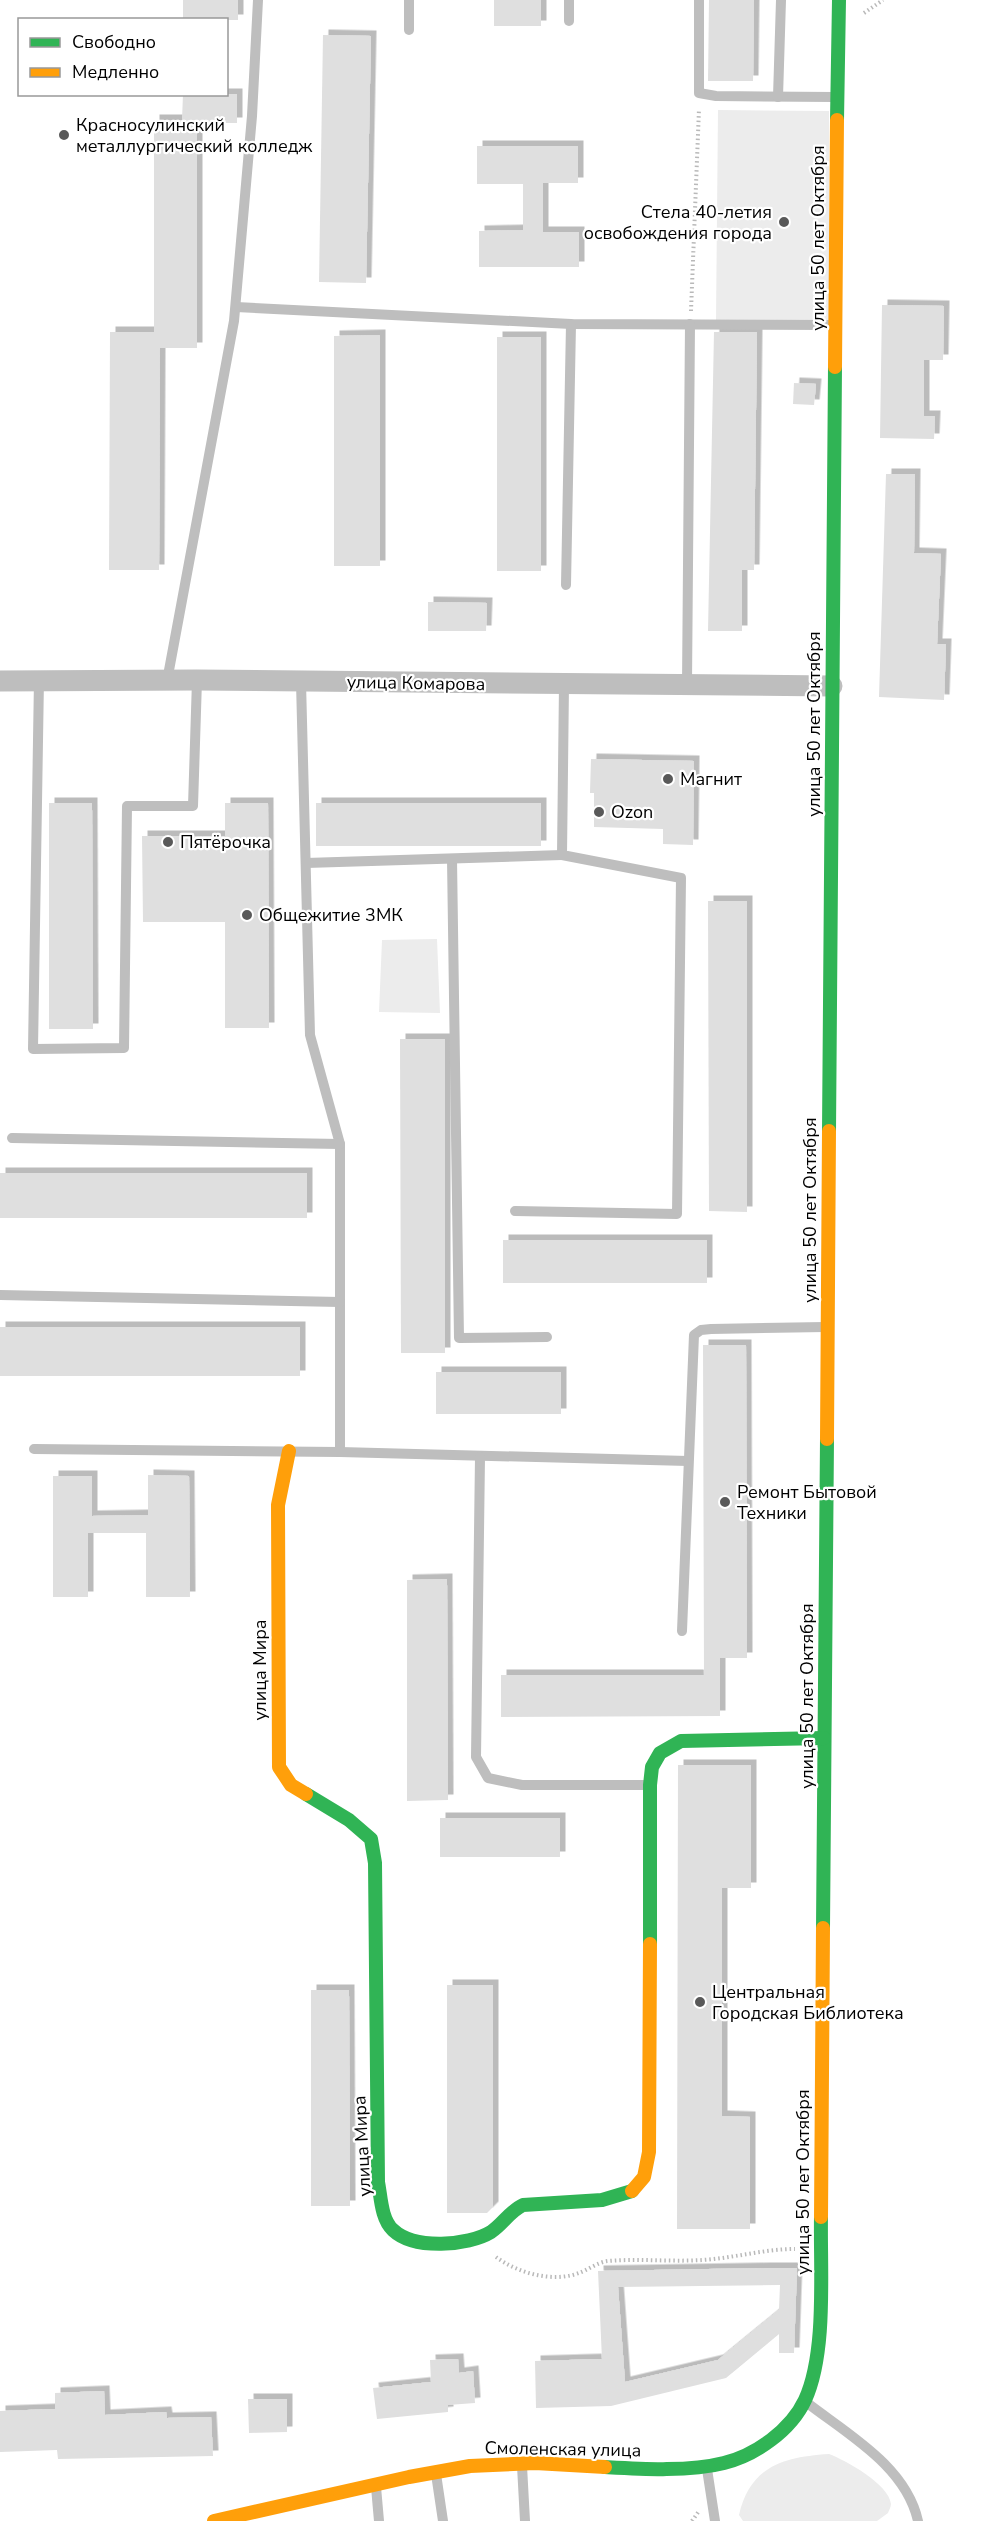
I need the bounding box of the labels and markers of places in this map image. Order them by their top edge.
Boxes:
place label: Красносулинский металлургический колледж [76,113,313,158]
marker: Красносулинский металлургический колледж [57,128,71,142]
place label: Стела 40-летия освобождения города [584,200,772,245]
marker: Стела 40-летия освобождения города [777,215,791,229]
place label: Магнит [680,767,742,791]
marker: Магнит [661,772,675,786]
place label: Ozon [611,800,653,824]
marker: Ozon [592,805,606,819]
place label: Пятёрочка [180,830,271,854]
marker: Пятёрочка [161,835,175,849]
place label: Общежитие 3МК [259,903,403,927]
marker: Общежитие 3МК [240,908,254,922]
place label: Ремонт Бытовой Техники [737,1480,877,1525]
marker: Ремонт Бытовой Техники [718,1495,732,1509]
place label: Центральная Городская Библиотека [712,1980,904,2025]
marker: Центральная Городская Библиотека [693,1995,707,2009]

